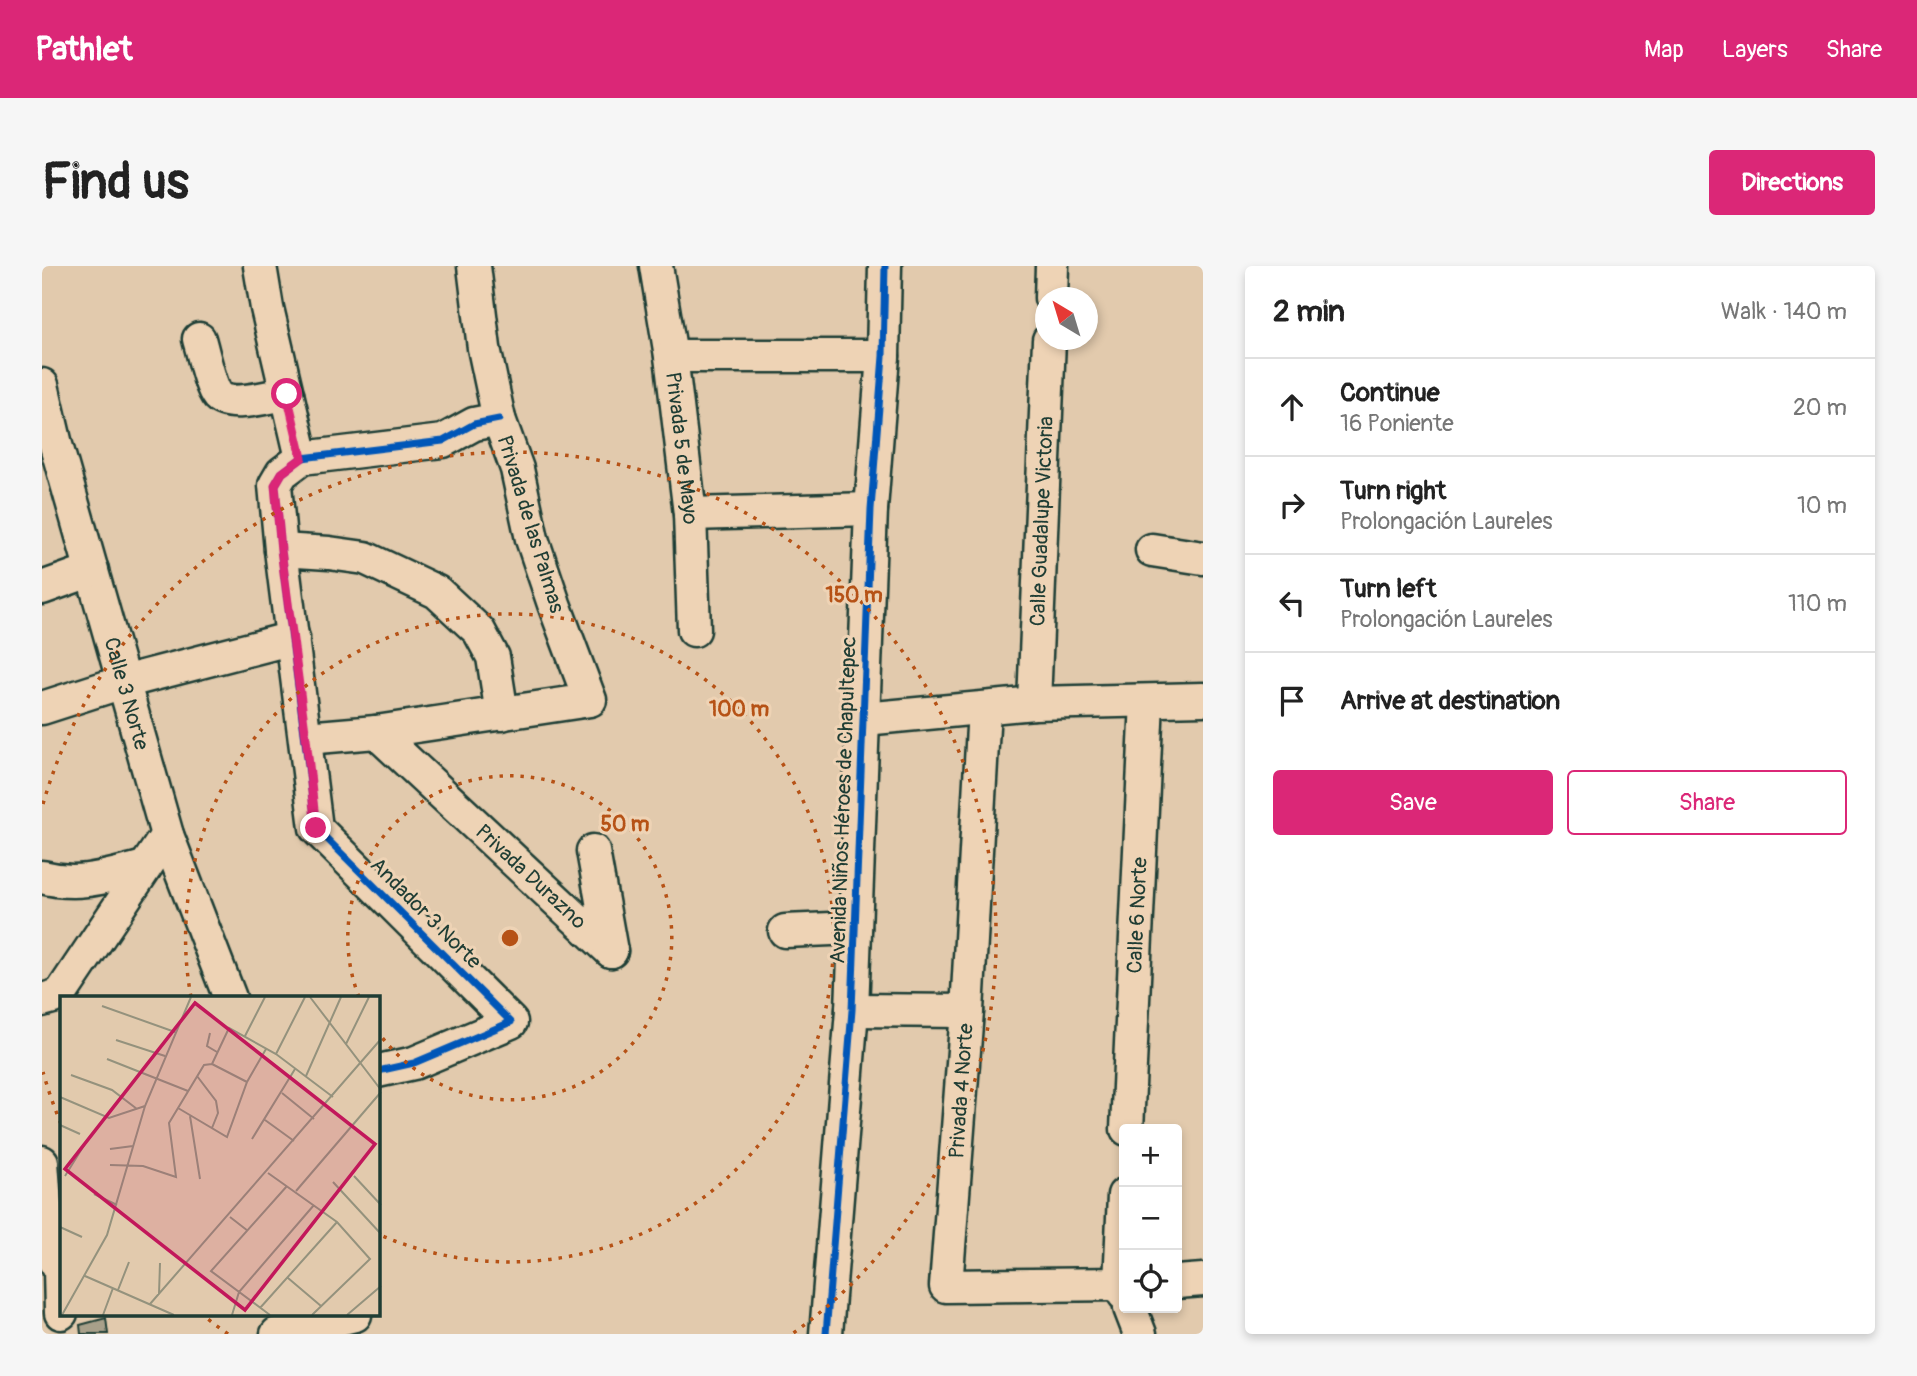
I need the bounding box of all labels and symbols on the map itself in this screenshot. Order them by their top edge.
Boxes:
north arrow [1035,287,1098,350]
street label: Privada 5 de Mayo [659,370,703,525]
route start [271,378,302,409]
street label: Calle Guadalupe Victoria [1024,416,1060,627]
street label: Privada de las Palmas [491,432,571,617]
text: 150 m [825,582,883,609]
street label: Calle 3 Norte [97,634,155,754]
street label: Avenida Niños Héroes de Chapultepec [824,636,863,964]
text: 100 m [709,696,769,723]
text: 50 m [601,811,650,838]
route end [300,812,331,843]
street label: Privada Durazno [470,819,592,935]
street label: Andador 3 Norte [364,852,488,975]
street label: Calle 6 Norte [1121,856,1154,974]
centre of rings [498,926,522,950]
inset map [60,996,380,1316]
street label: Privada 4 Norte [943,1022,980,1160]

